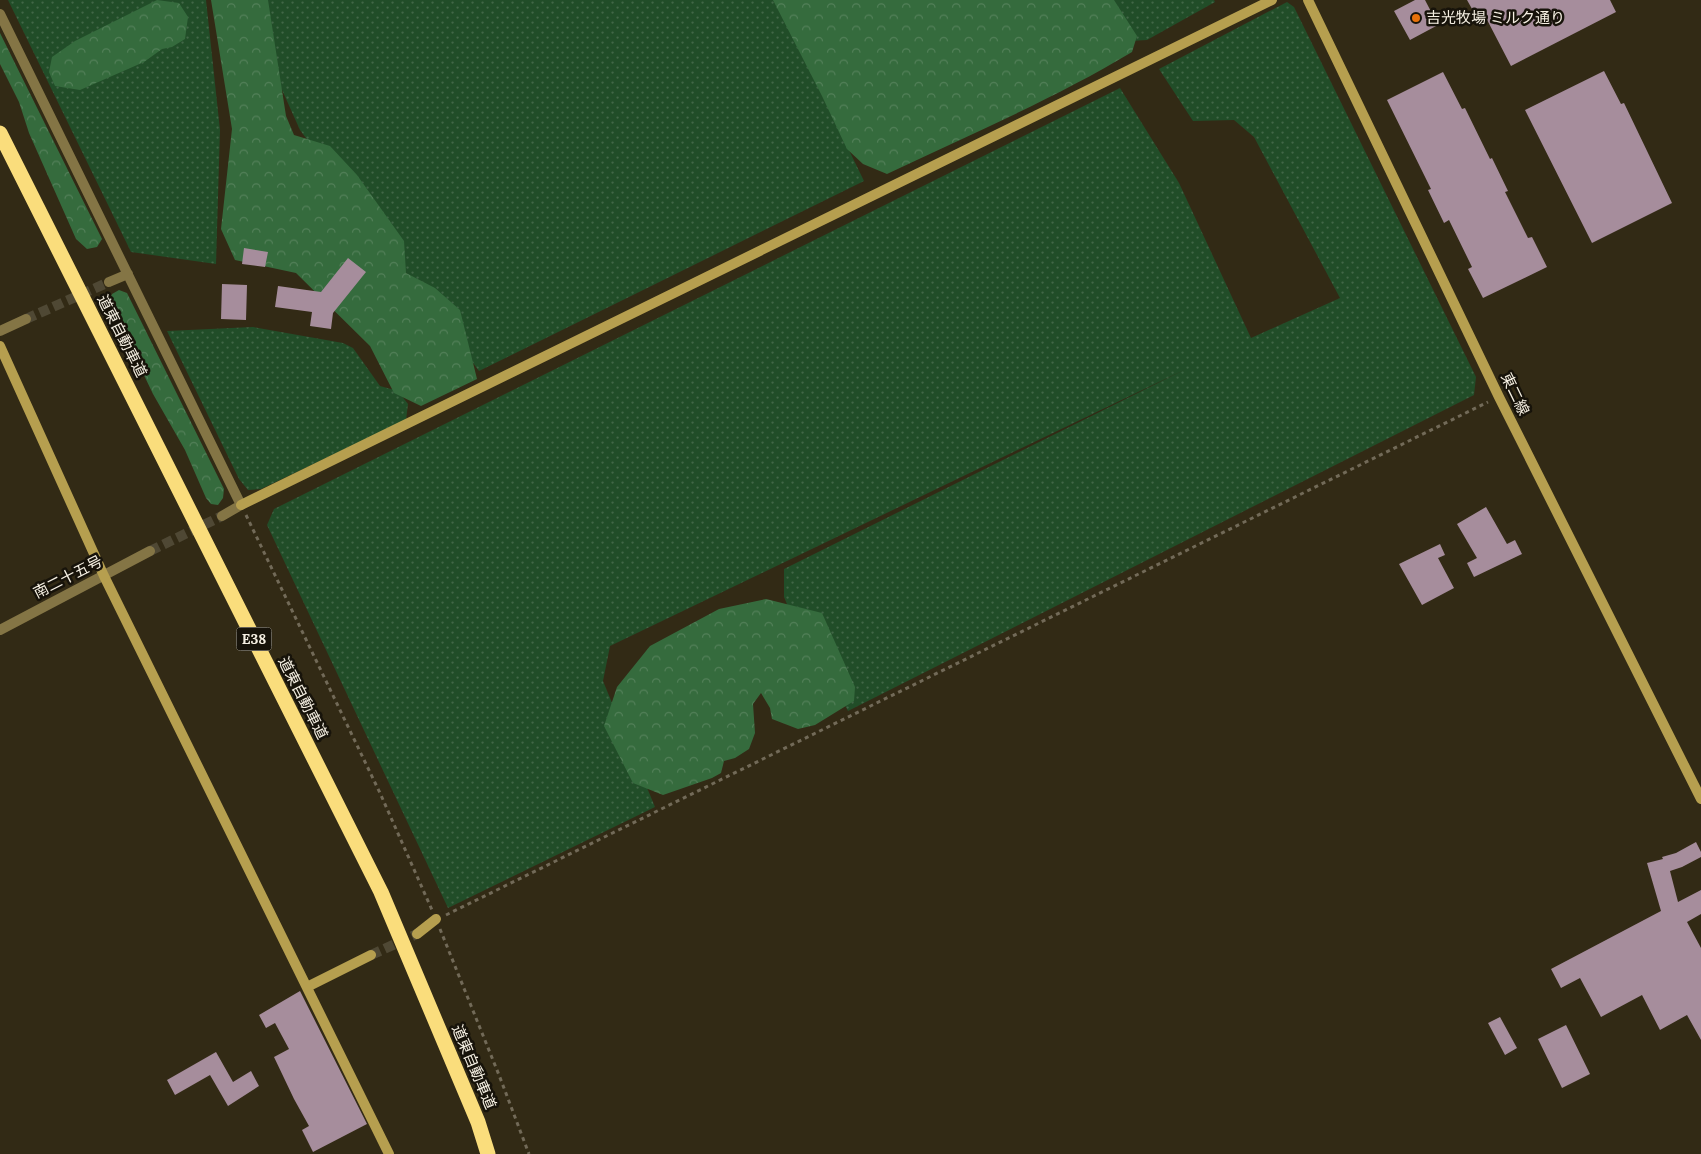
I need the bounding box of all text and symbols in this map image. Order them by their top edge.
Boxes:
place label: 吉光牧場 ミルク通り [1426,8,1565,27]
marker: 吉光牧場 ミルク通り [1410,12,1422,24]
street label: 道東自動車道 [94,291,151,380]
street label: 東二線 [1497,369,1534,418]
street label: 南二十五号 [30,551,106,602]
road number: E38 [236,628,272,650]
street label: 道東自動車道 [275,653,332,742]
street label: 道東自動車道 [448,1022,501,1112]

